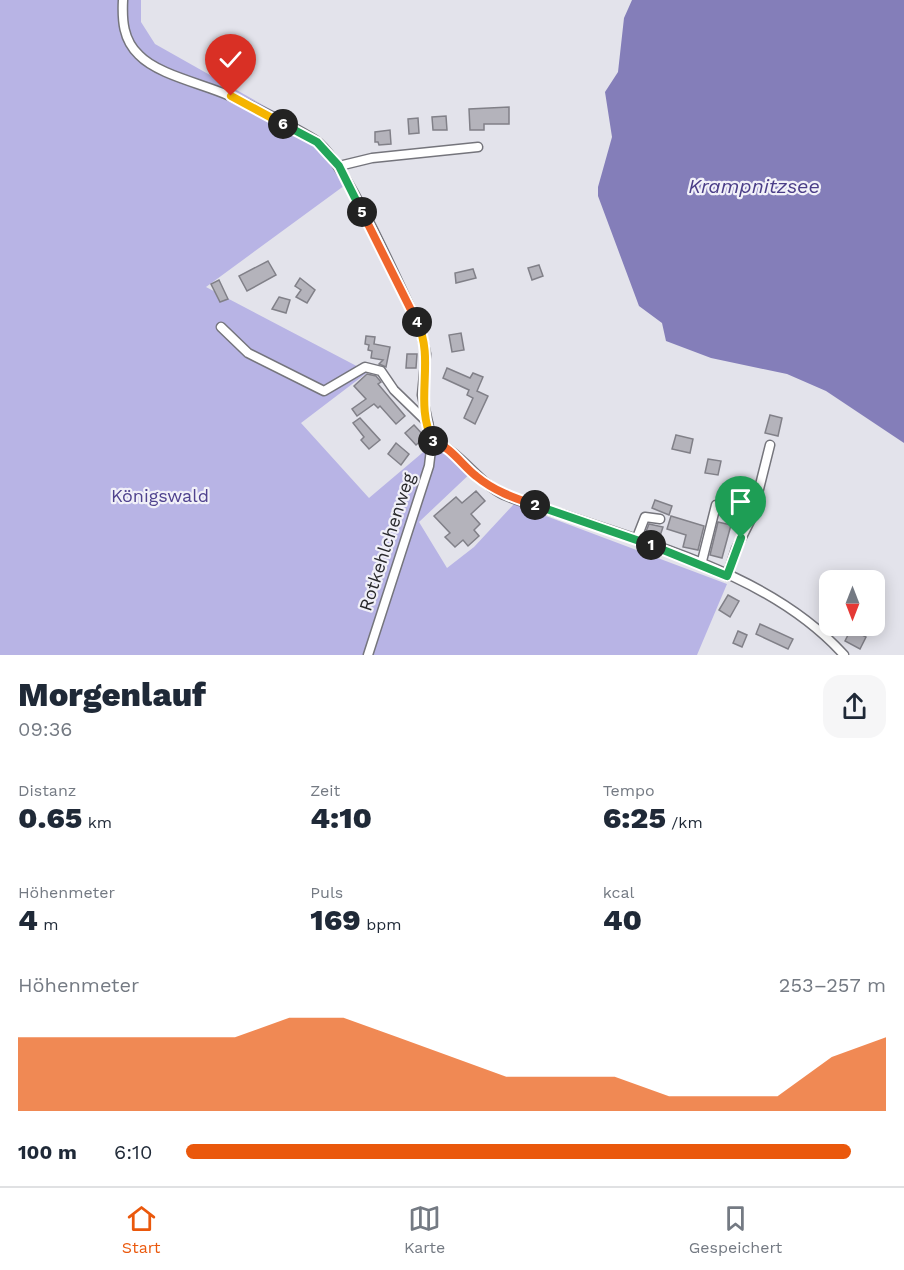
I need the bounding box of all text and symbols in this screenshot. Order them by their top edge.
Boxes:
pin [205,34,256,96]
icon: check [214,43,247,76]
pin: 6 [268,109,298,139]
text: 6 [278,114,288,133]
water label: Krampnitzsee [688,174,820,198]
pin: 5 [347,197,377,227]
text: 5 [357,202,367,221]
pin: 4 [402,307,432,337]
text: 4 [412,312,422,331]
pin: 3 [418,426,448,456]
text: 3 [428,431,438,450]
street label: Rotkehlchenweg [354,470,419,614]
pin [715,476,766,538]
park label: Königswald [111,485,209,506]
icon: arrive [724,485,757,518]
pin: 2 [520,490,550,520]
text: 2 [530,495,540,514]
pin: 1 [636,530,666,560]
text: 1 [648,535,654,554]
north arrow [819,570,885,636]
map controls [819,570,885,636]
text: Morgenlauf [18,675,206,714]
button: share [823,675,886,738]
text: 09:36 [18,717,73,741]
text: Distanz [18,781,76,800]
text: Zeit [310,781,340,800]
text: Tempo [603,781,655,800]
text: 0.65 [18,800,82,835]
text: 4:10 [310,800,372,835]
text: 6:25 [603,800,666,835]
text: km [82,813,112,832]
text: /km [666,813,703,832]
text: Höhenmeter [18,883,115,902]
text: Puls [310,883,343,902]
text: kcal [603,883,634,902]
text: 4 [18,902,38,937]
text: 169 [310,902,361,937]
text: 40 [603,902,642,937]
text: m [38,915,59,934]
text: bpm [361,915,402,934]
text: Höhenmeter [18,973,139,997]
text: 253–257 m [779,973,886,997]
text: 100 m [18,1140,77,1164]
text: 6:10 [114,1140,152,1164]
tab: Start [122,1202,160,1257]
tab: Karte [404,1202,445,1257]
tab: Gespeichert [689,1202,782,1257]

